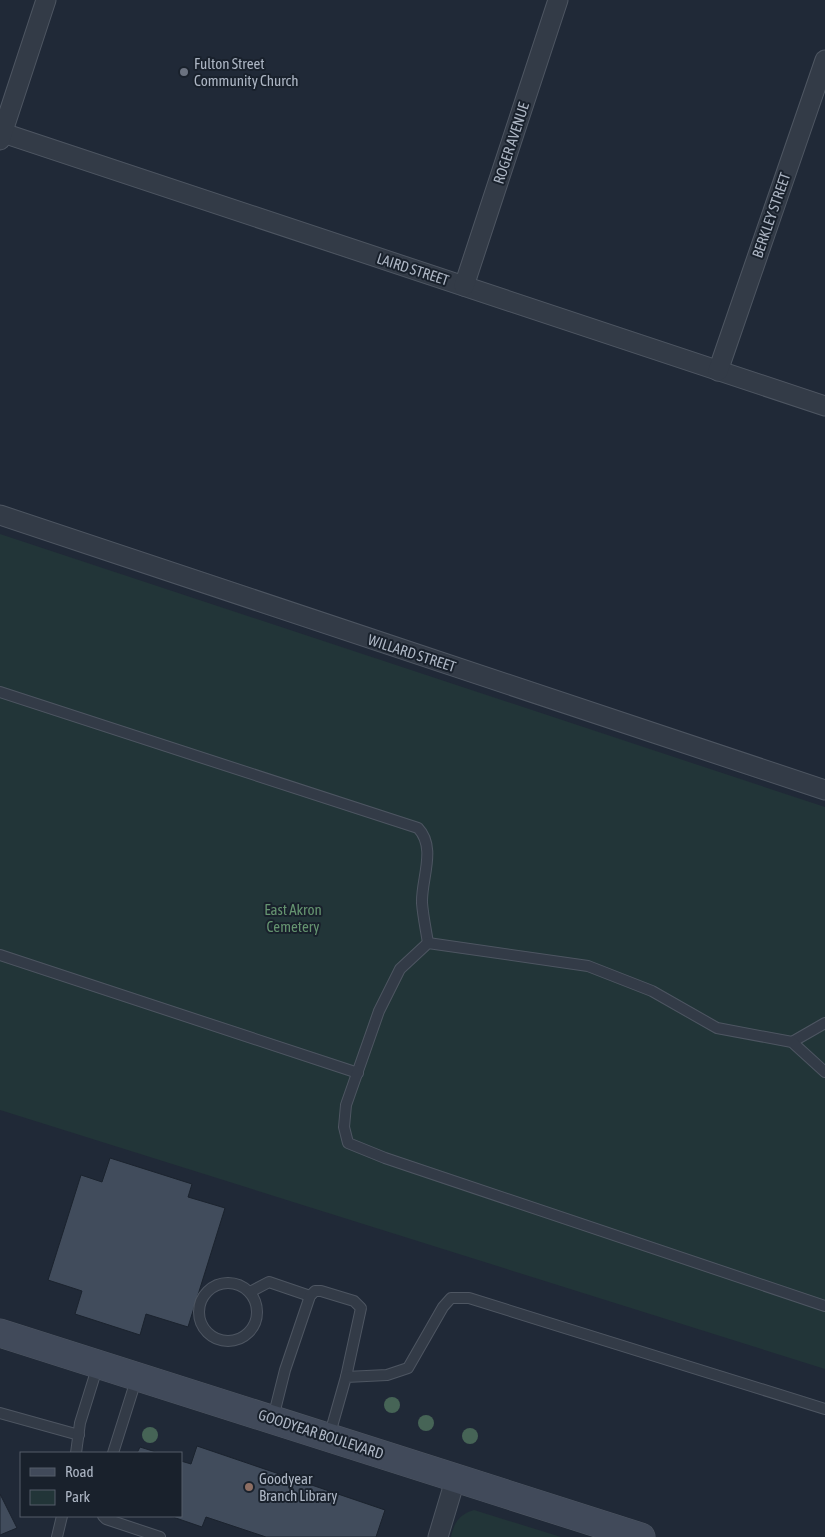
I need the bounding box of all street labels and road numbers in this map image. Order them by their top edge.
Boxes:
street label: ROGER AVENUE [490,99,532,186]
street label: BERKLEY STREET [748,170,794,260]
street label: LAIRD STREET [375,249,452,289]
street label: WILLARD STREET [366,631,458,675]
street label: GOODYEAR BOULEVARD [256,1406,386,1462]

